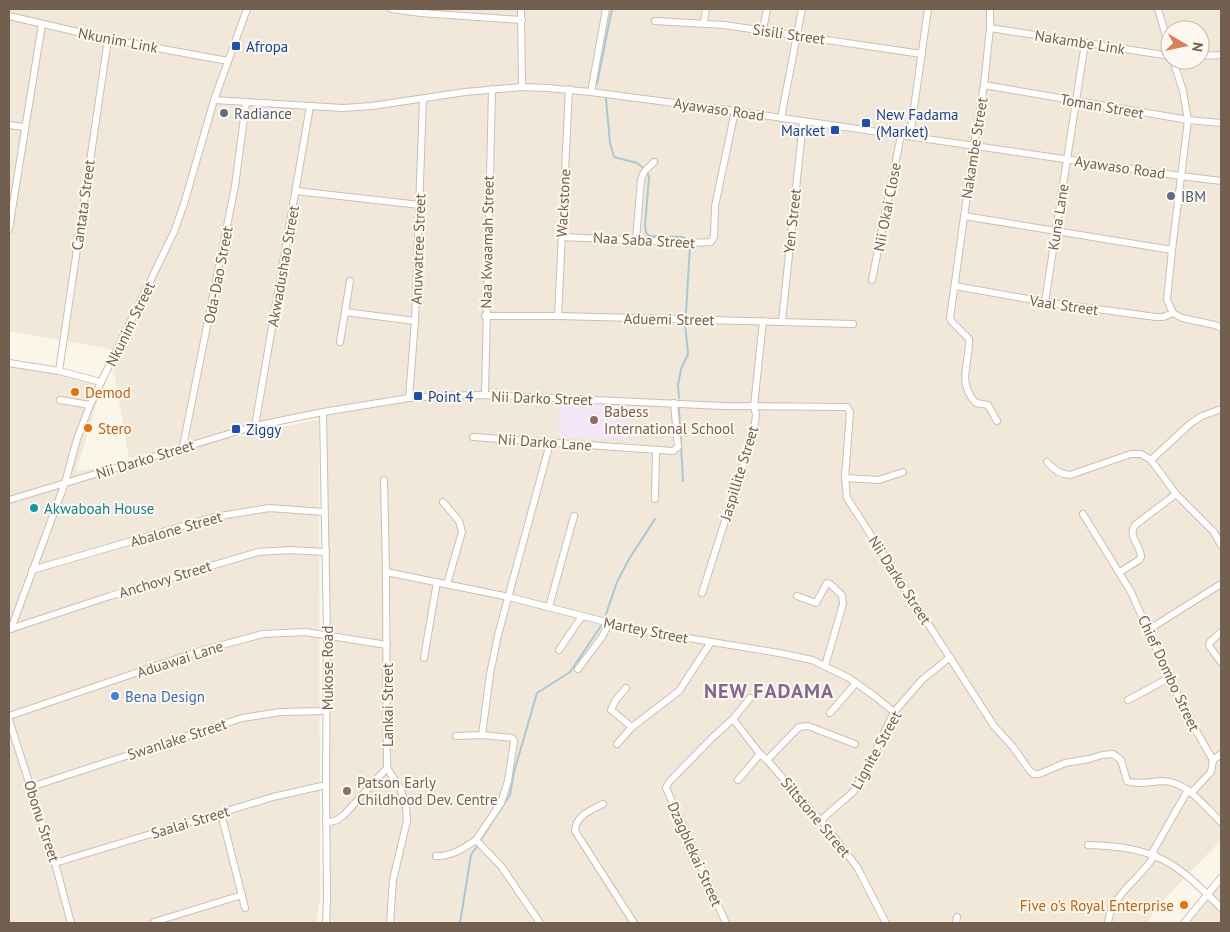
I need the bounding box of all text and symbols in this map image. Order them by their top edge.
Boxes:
street label: Sisili Street [752,20,826,48]
north arrow [1160,20,1210,70]
street label: Nkunim Link [76,23,160,57]
street label: Nakambe Link [1033,25,1127,59]
place label: Afropa [246,37,288,56]
marker: Afropa [230,40,242,52]
text: N [1188,41,1207,53]
street label: Toman Street [1059,89,1145,123]
street label: Ayawaso Road [672,93,766,125]
street label: Nakambe Street [957,96,991,200]
place label: Radiance [234,104,292,123]
place label: New Fadama (Market) [876,105,959,141]
marker: Radiance [218,107,230,119]
marker: New Fadama (Market) [860,117,872,129]
place label: Market [781,121,825,140]
marker: Market [829,124,841,136]
street label: Ayawaso Road [1073,151,1167,183]
street label: Cantata Street [67,158,99,252]
street label: Nii Okai Close [869,161,905,253]
street label: Wackstone [552,168,574,238]
street label: Naa Kwaamah Street [476,175,498,309]
street label: Kuna Lane [1043,182,1073,252]
place label: IBM [1181,187,1206,206]
street label: Yen Street [779,188,805,254]
marker: IBM [1165,190,1177,202]
street label: Anuwatree Street [407,193,429,305]
street label: Akwadushao Street [263,204,303,328]
street label: Oda-Dao Street [199,225,237,325]
street label: Naa Saba Street [592,228,696,252]
street label: Nkunim Street [101,278,159,370]
street label: Vaal Street [1027,291,1100,319]
street label: Aduemi Street [623,309,715,329]
place label: Demod [85,383,131,402]
marker: Demod [69,386,81,398]
place label: Point 4 [428,387,473,406]
street label: Nii Darko Street [491,387,593,409]
marker: Point 4 [412,390,424,402]
place label: Babess International School [604,402,735,438]
marker: Babess International School [588,414,600,426]
place label: Stero [98,419,132,438]
place label: Ziggy [246,420,281,439]
marker: Stero [82,422,94,434]
marker: Ziggy [230,423,242,435]
street label: Jaspillite Street [715,423,762,524]
street label: Nii Darko Lane [497,429,593,455]
street label: Nii Darko Street [94,435,196,483]
place label: Akwaboah House [44,499,154,518]
marker: Akwaboah House [28,502,40,514]
street label: Abalone Street [128,507,224,551]
street label: Nii Darko Street [864,532,936,628]
street label: Anchovy Street [116,556,214,602]
street label: Martey Street [602,612,690,648]
street label: Chief Dombo Street [1134,612,1204,734]
street label: Mukose Road [318,626,337,710]
street label: Aduawai Lane [134,636,226,682]
street label: Lankai Street [378,663,397,747]
district label: NEW FADAMA [704,678,834,704]
place label: Bena Design [125,687,205,706]
marker: Bena Design [109,690,121,702]
street label: Lignite Street [847,707,905,793]
street label: Swanlake Street [125,714,229,764]
place label: Patson Early Childhood Dev. Centre [357,773,498,809]
street label: Siltstone Street [777,773,855,861]
street label: Obonu Street [20,778,64,864]
marker: Patson Early Childhood Dev. Centre [341,785,353,797]
street label: Dzagblekai Street [663,799,727,909]
street label: Saalai Street [148,801,232,843]
place label: Five o's Royal Enterprise [1020,896,1174,915]
marker: Five o's Royal Enterprise [1178,899,1190,911]

